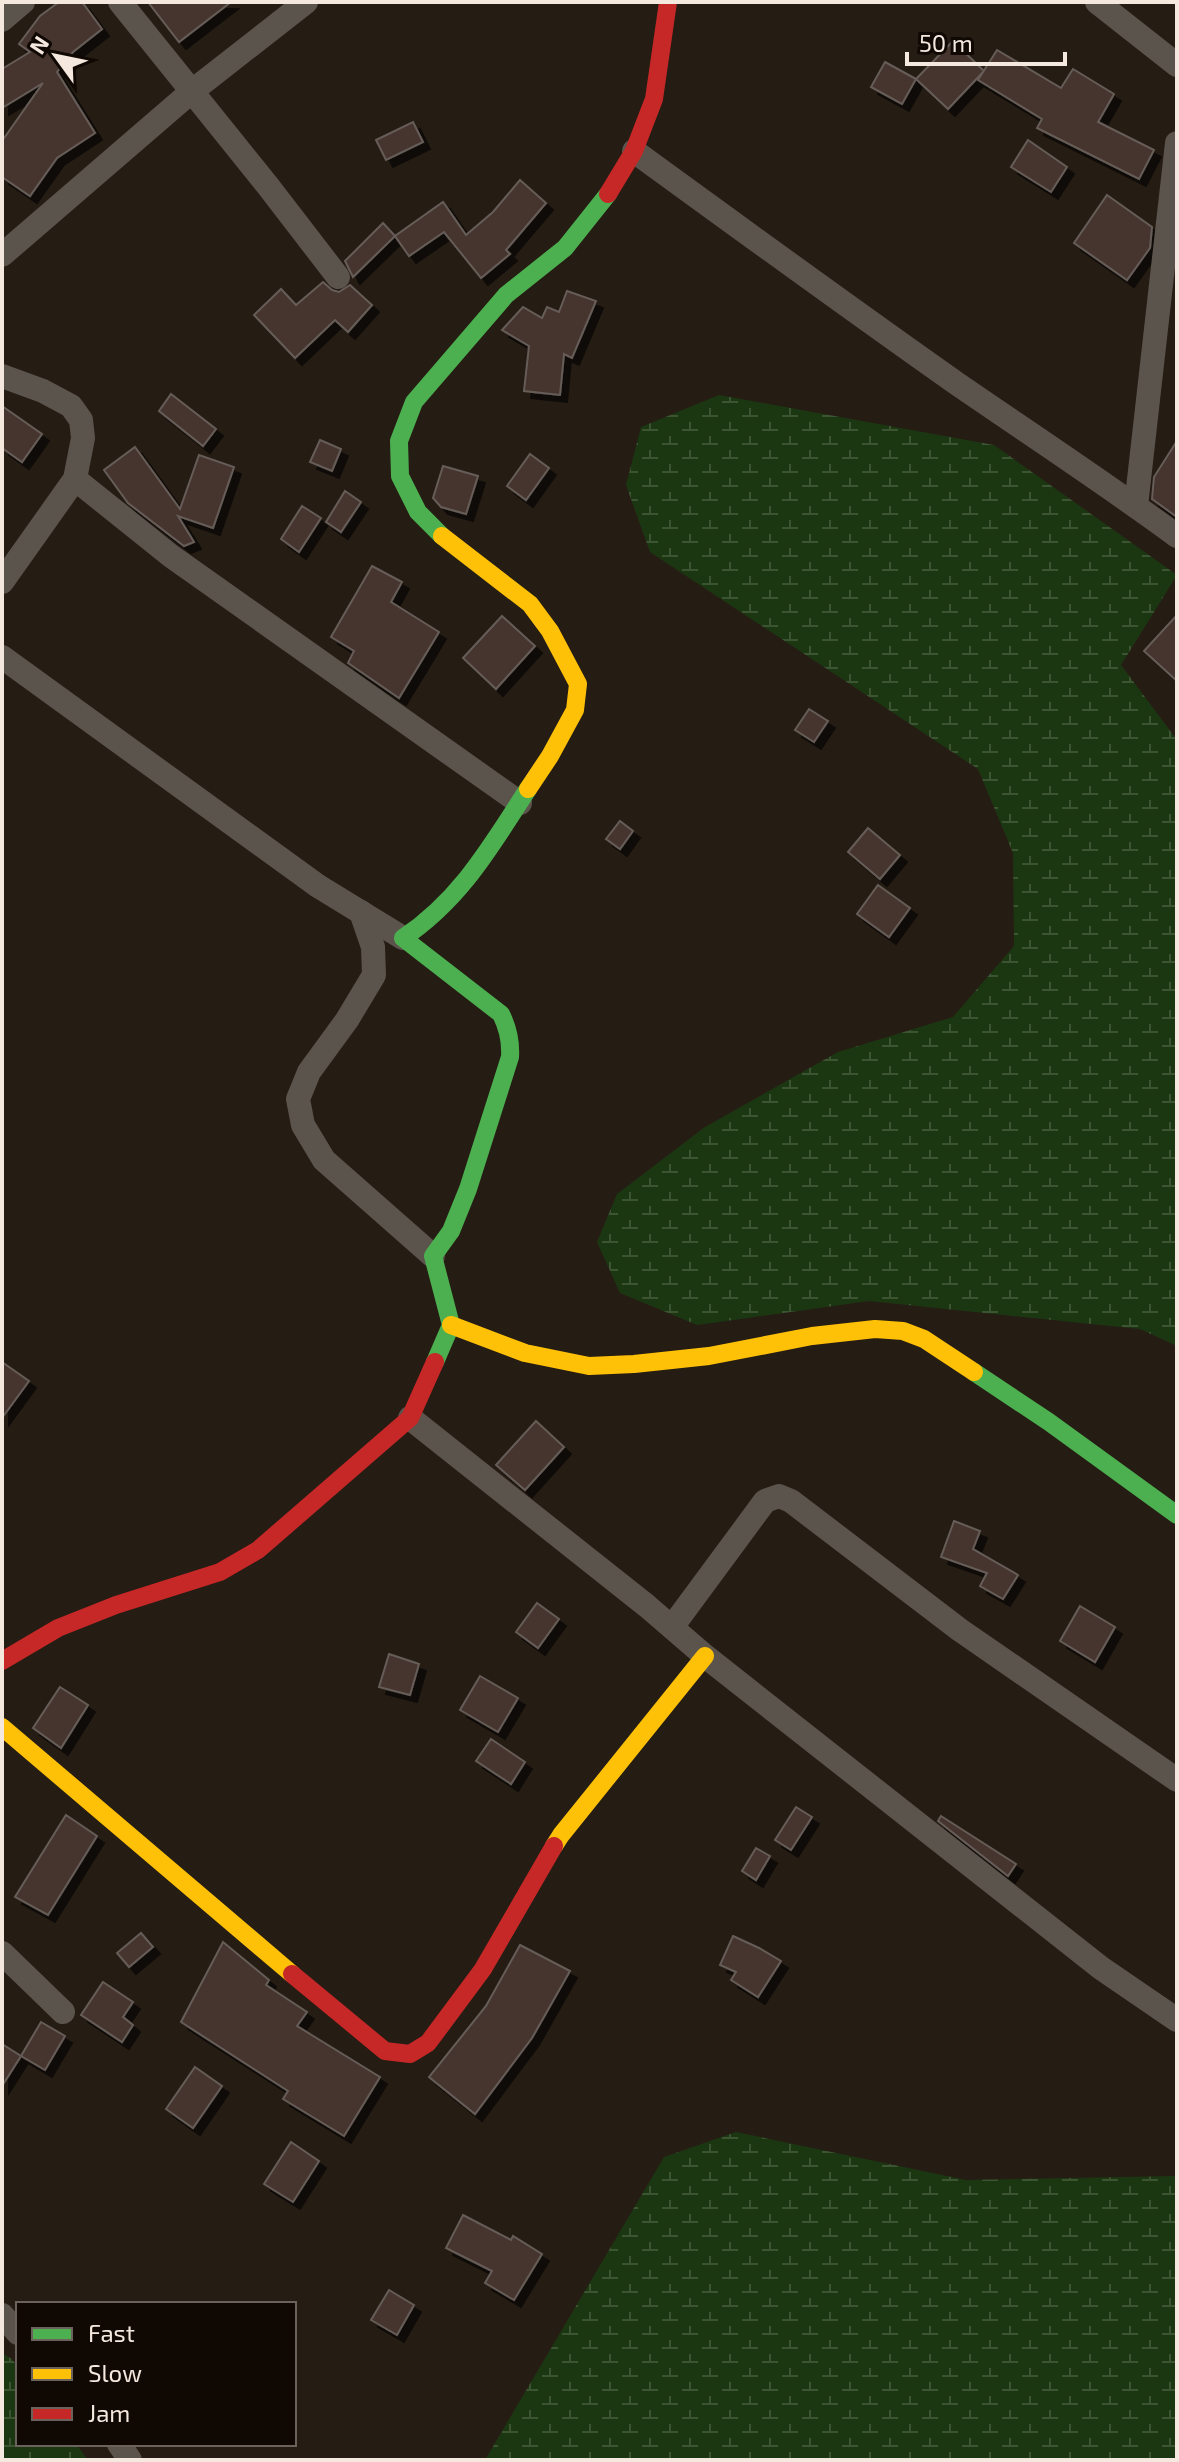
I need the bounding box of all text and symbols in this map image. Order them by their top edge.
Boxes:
north arrow [16,16,96,96]
scale bar [907,16,1065,66]
text: 50 m [919,28,973,57]
text: N [23,31,54,58]
legend [16,2302,296,2446]
text: Fast [88,2318,135,2347]
text: Slow [88,2358,142,2387]
text: Jam [88,2398,130,2427]

